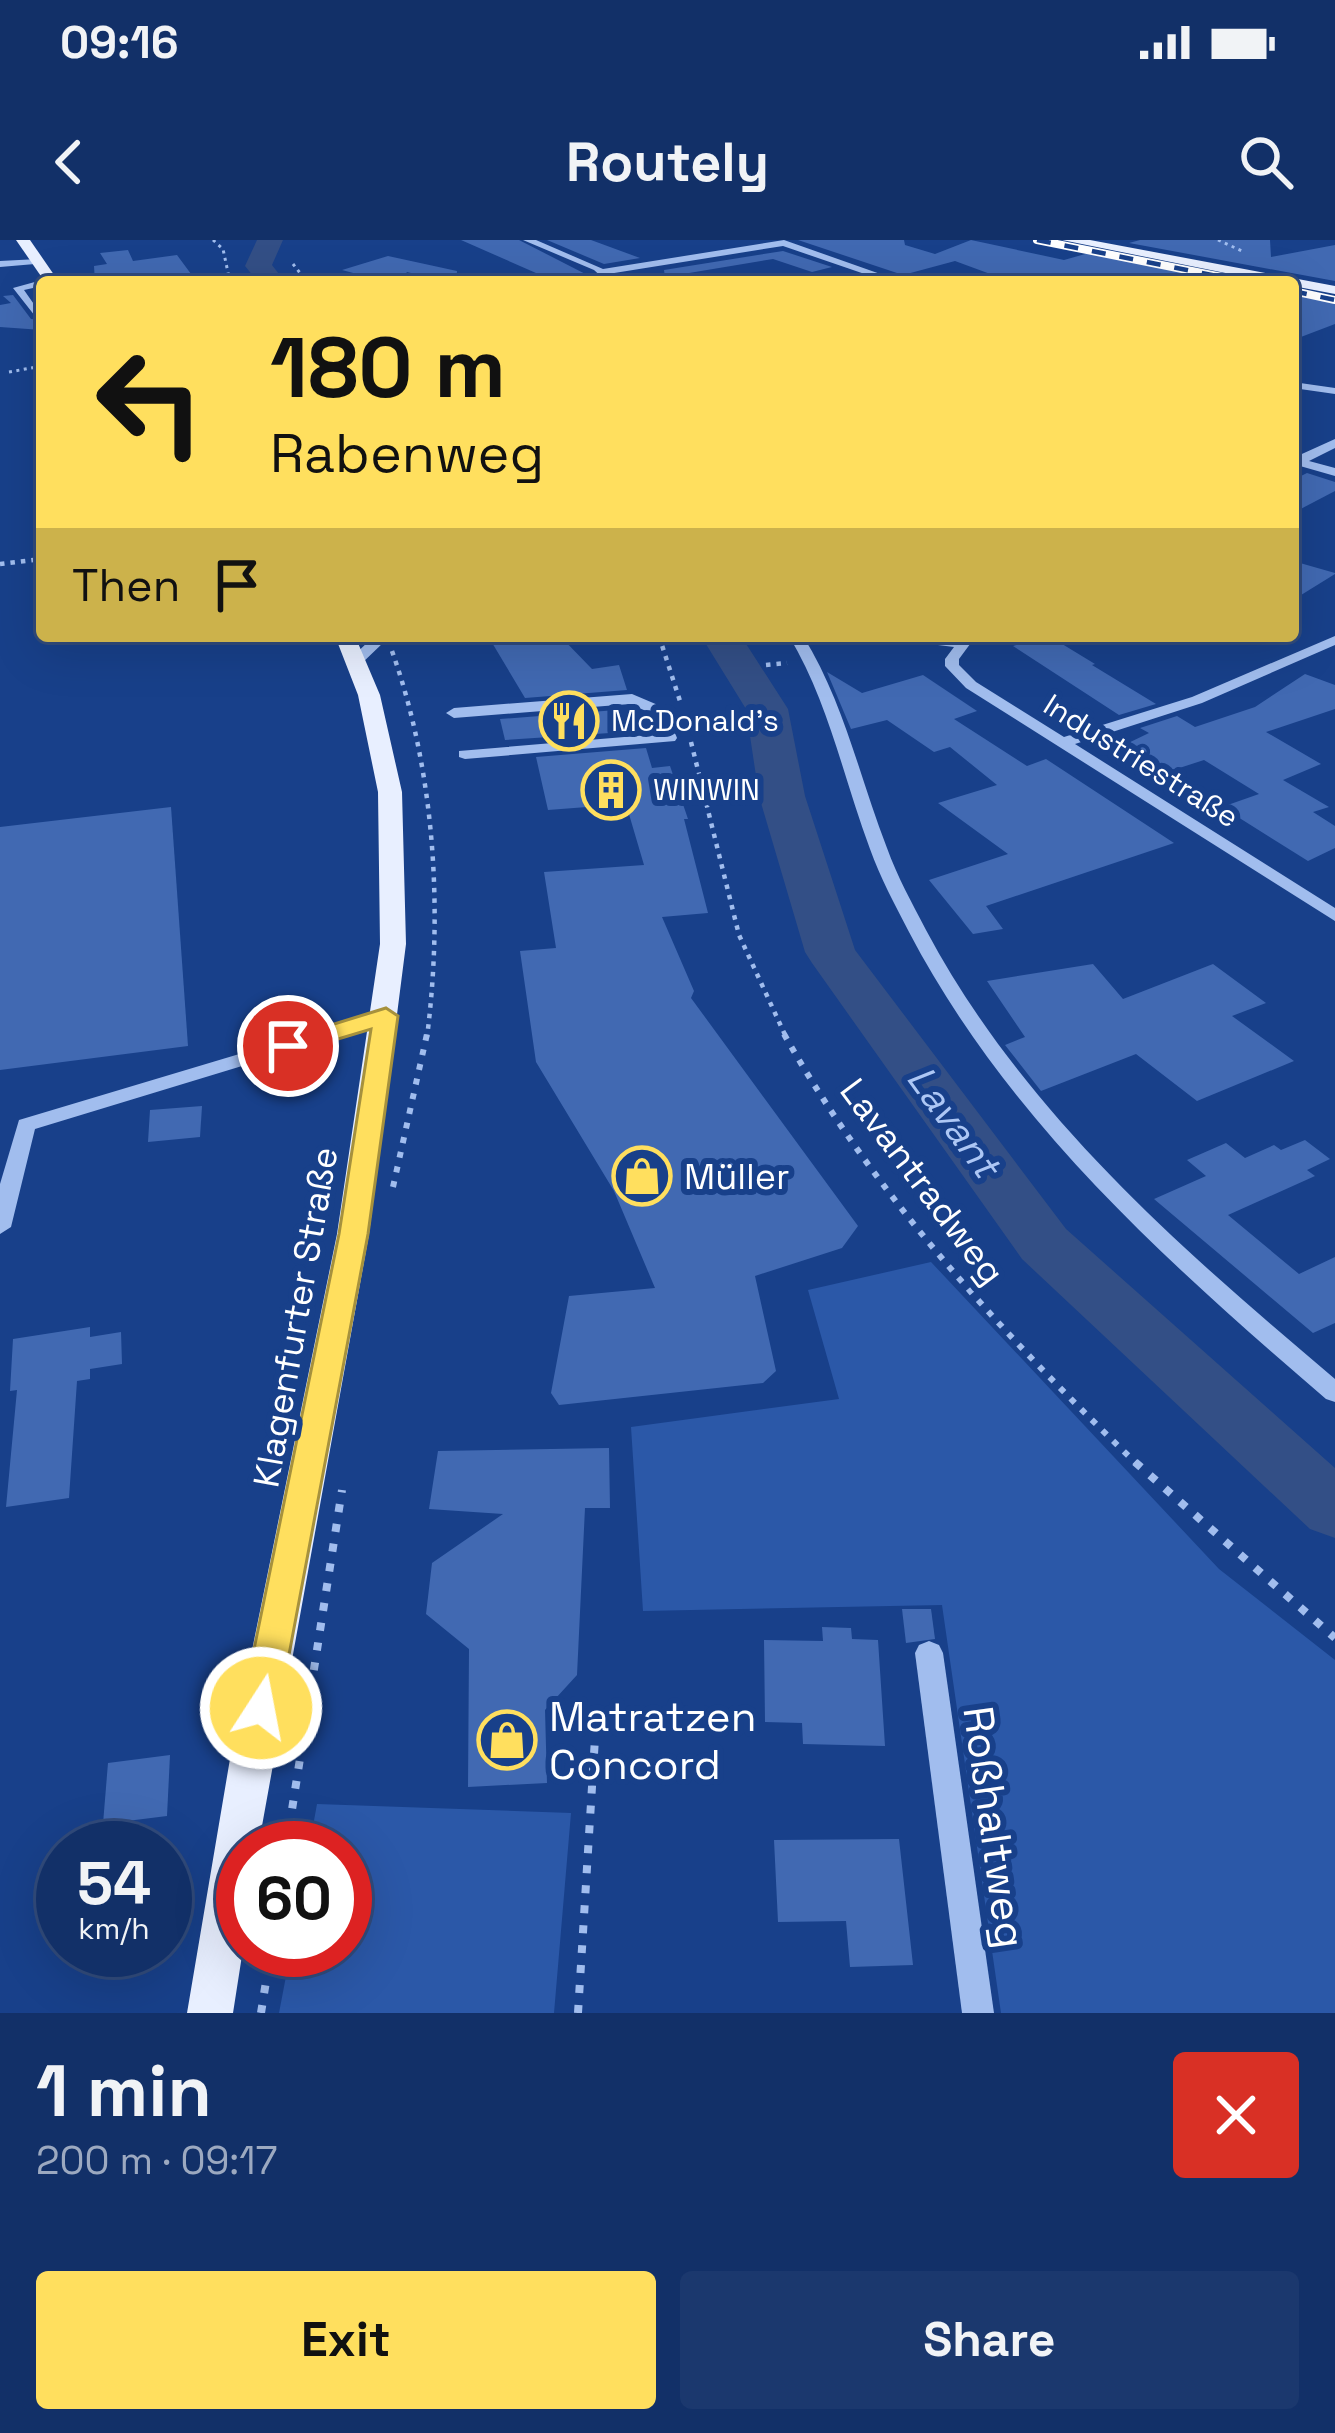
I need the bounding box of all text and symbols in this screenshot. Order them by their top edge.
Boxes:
text: 09:16 [60,14,179,71]
text: Routely [566,128,769,197]
icon: back [36,129,102,195]
icon: search [1233,129,1299,195]
text: 180 m [270,314,506,422]
icon: left [72,324,228,480]
text: Rabenweg [270,419,544,488]
icon: arrive [204,552,270,618]
text: Then [72,557,180,614]
street label: Industriestraße [1036,685,1246,836]
restaurant icon: McDonald's [538,690,600,752]
place label: McDonald's [611,701,779,740]
building icon: WINWIN [580,759,642,821]
place label: WINWIN [653,770,760,809]
pin [237,995,339,1097]
icon: arrive [255,1013,321,1079]
water label: Lavant [897,1056,1012,1189]
street label: Lavantradweg [830,1069,1015,1294]
street label: Klagenfurter Straße [243,1143,349,1491]
shop icon: Müller [611,1145,673,1207]
place label: Müller [684,1154,790,1200]
position arrow [198,1645,324,1771]
place label: Matratzen Concord [549,1690,756,1791]
street label: Roßhaltweg [951,1703,1038,1951]
shop icon: Matratzen Concord [476,1709,538,1771]
speed limit sign: 60 [216,1821,372,1977]
text: 54 [77,1845,151,1922]
text: km/h [78,1909,150,1948]
text: 1 min [36,2045,212,2137]
button: close [1173,2052,1299,2178]
text: 200 m · 09:17 [36,2136,277,2185]
button: Exit [36,2271,656,2409]
button: Share [680,2271,1299,2409]

